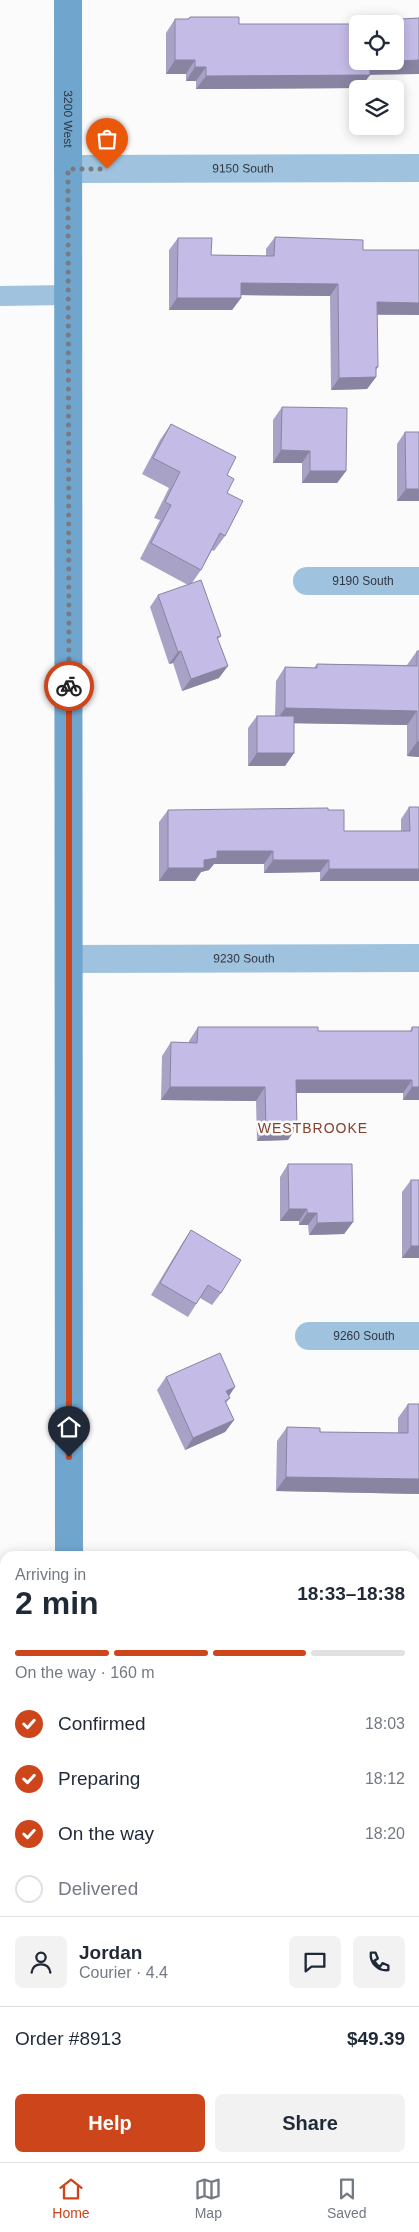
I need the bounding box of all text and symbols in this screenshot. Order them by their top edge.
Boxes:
map controls [349,15,404,135]
button: locate [349,15,404,70]
button: layers [349,80,404,135]
street label: 3200 West [61,90,75,148]
pin [86,118,128,169]
icon: bag [93,125,121,153]
street label: 9150 South [212,161,274,176]
street label: 9190 South [332,574,394,588]
courier [44,661,94,711]
icon: bike [55,672,83,700]
street label: 9230 South [213,951,275,966]
district label: WESTBROOKE [258,1120,368,1136]
street label: 9260 South [333,1329,395,1343]
pin [48,1406,90,1457]
icon: home [55,1413,83,1441]
text: Arriving in [15,1566,86,1583]
text: 18:33–18:38 [297,1583,405,1604]
text: 2 min [15,1585,99,1621]
text: On the way · 160 m [15,1664,155,1681]
icon: check [15,1710,43,1738]
text: Confirmed [58,1713,146,1734]
text: 18:03 [365,1715,405,1732]
icon: check [15,1765,43,1793]
text: Preparing [58,1768,140,1789]
text: 18:12 [365,1770,405,1787]
icon: check [15,1820,43,1848]
text: On the way [58,1823,154,1844]
text: 18:20 [365,1825,405,1842]
text: Delivered [58,1878,138,1899]
button: person [15,1936,67,1988]
button: chat [289,1936,341,1988]
button: phone [353,1936,405,1988]
text: Jordan [79,1942,142,1963]
text: Courier · 4.4 [79,1964,168,1981]
text: Order #8913 [15,2028,122,2049]
text: $49.39 [347,2028,405,2049]
button: Help [15,2094,205,2152]
button: Share [215,2094,405,2152]
tab: Home [52,2175,90,2221]
tab: Map [194,2175,222,2221]
tab: Saved [327,2175,367,2221]

